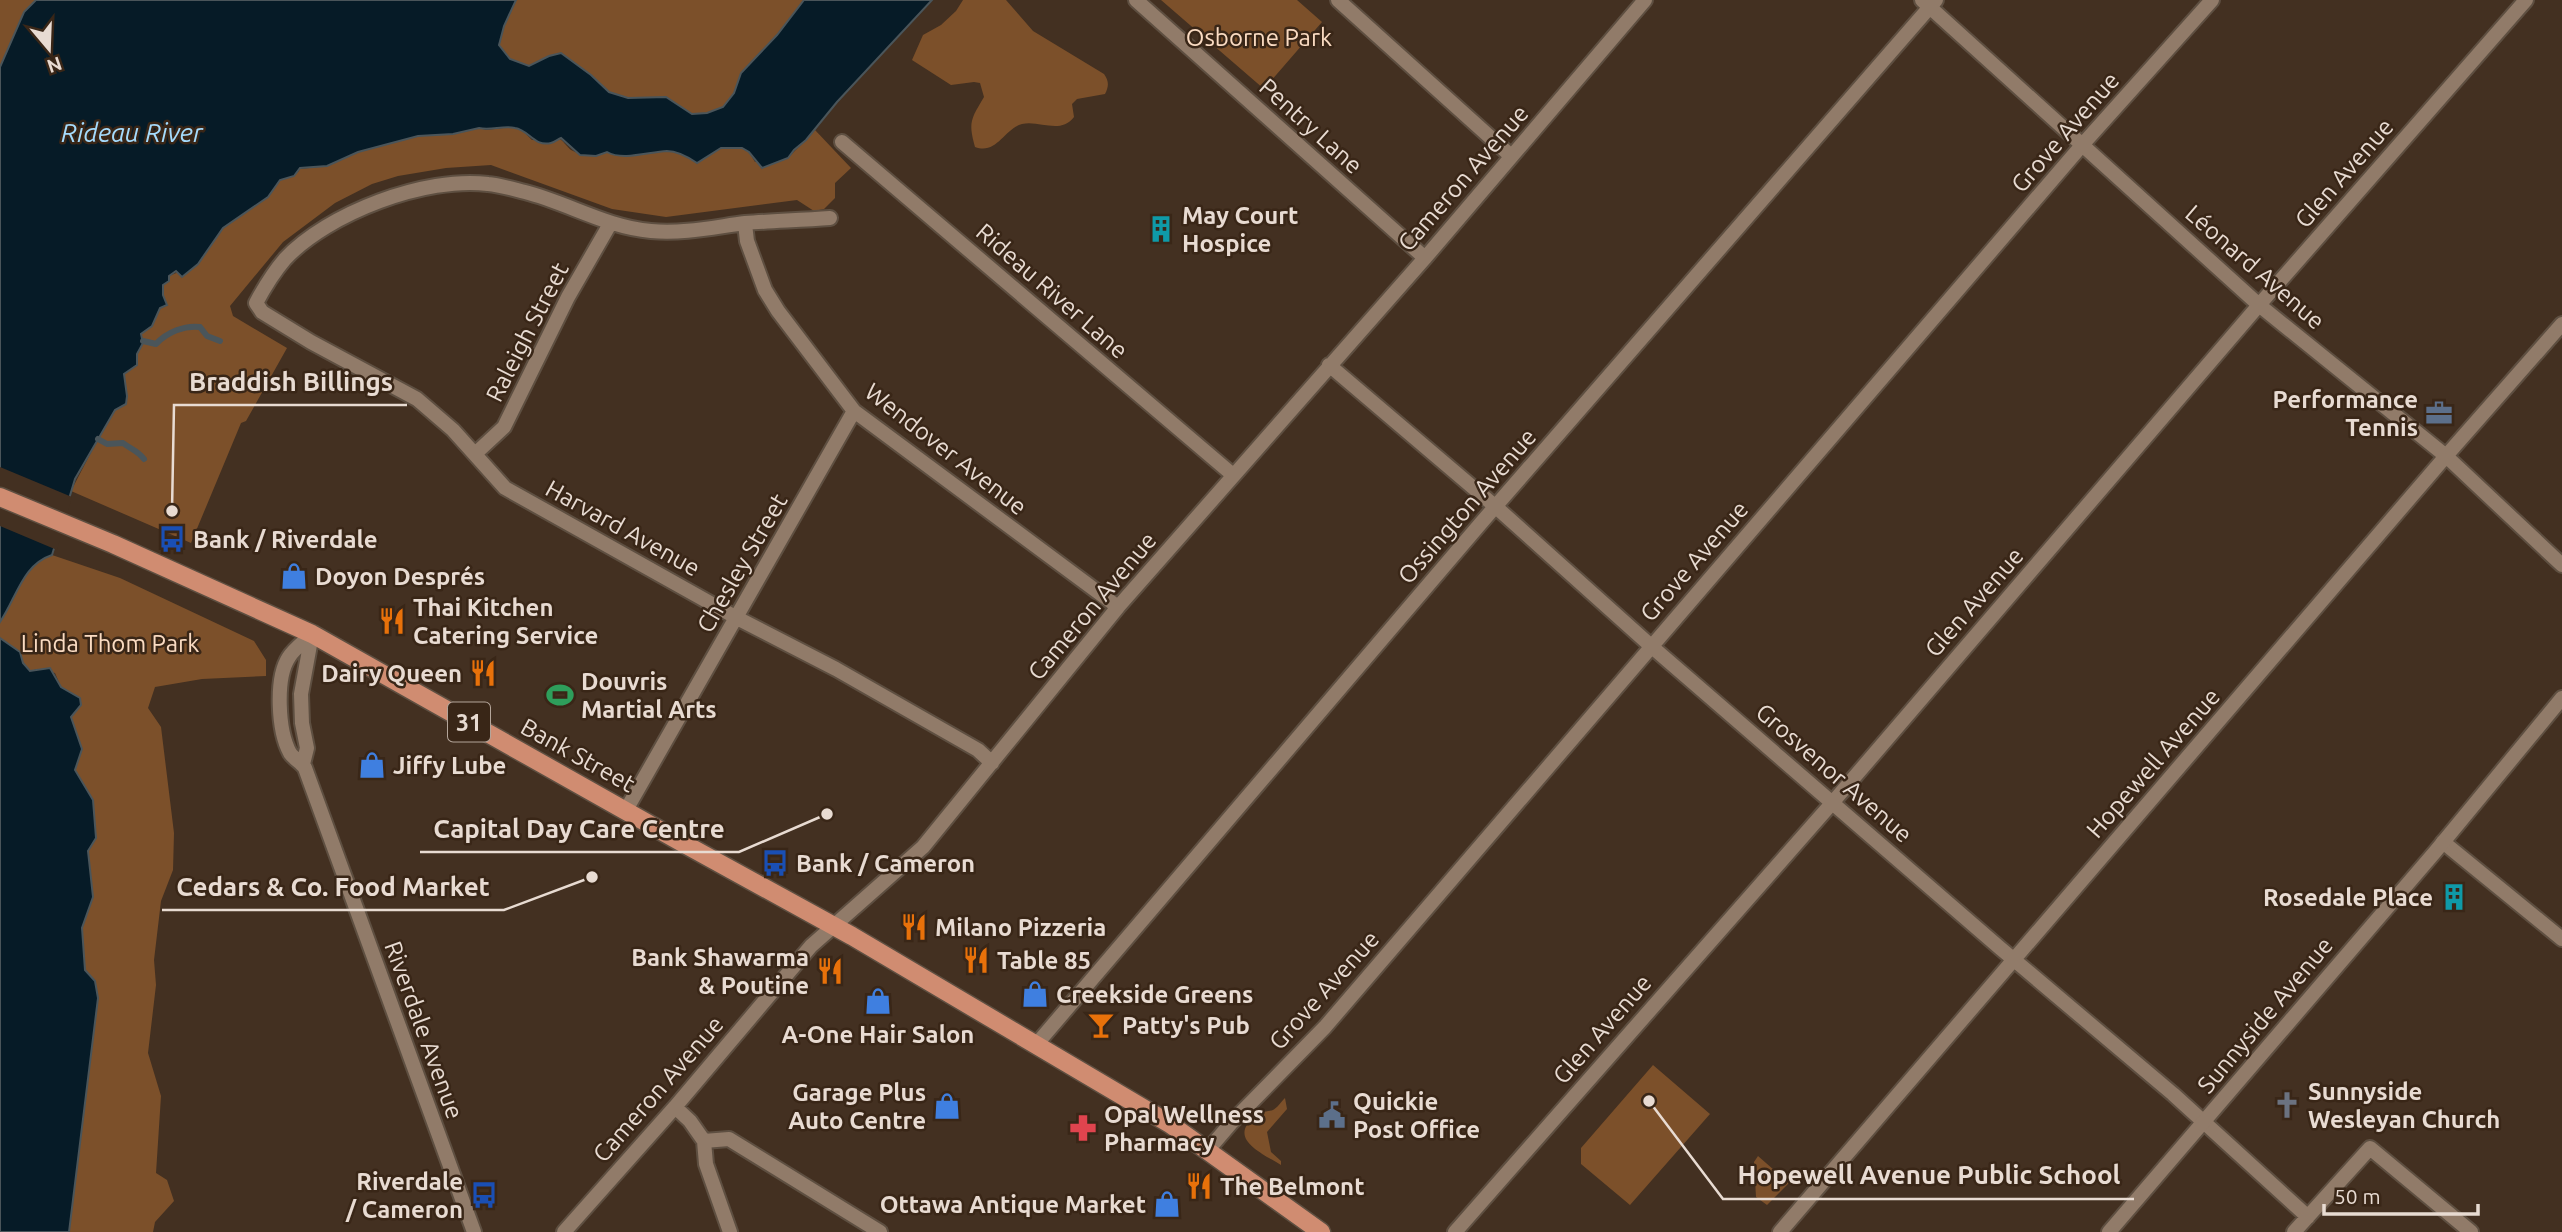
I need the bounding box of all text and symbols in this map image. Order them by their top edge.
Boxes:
north arrow [14,14,84,84]
park label: Osborne Park [1186,24,1332,51]
text: N [44,52,65,78]
street label: Grove Avenue [2006,66,2124,198]
street label: Pentry Lane [1254,73,1368,179]
street label: Cameron Avenue [1392,100,1534,256]
street label: Glen Avenue [2289,113,2399,233]
water label: Rideau River [61,118,204,147]
street label: Léonard Avenue [2180,199,2330,335]
place label: May Court Hospice [1182,202,1298,257]
building icon: May Court Hospice [1146,214,1176,244]
street label: Rideau River Lane [971,218,1133,364]
street label: Raleigh Street [480,257,574,406]
callout: Braddish Billings [174,358,407,405]
text: Braddish Billings [189,367,393,396]
street label: Wendover Avenue [860,378,1032,520]
place label: Performance Tennis [2273,386,2418,441]
office icon: Performance Tennis [2424,398,2454,428]
street label: Ossington Avenue [1392,423,1542,589]
street label: Harvard Avenue [541,474,705,582]
street label: Chesley Street [691,488,793,637]
street label: Grove Avenue [1635,495,1753,627]
bus stop icon: Bank / Riverdale [157,524,187,554]
place label: Bank / Riverdale [193,526,378,553]
street label: Cameron Avenue [1022,527,1162,685]
street label: Glen Avenue [1919,542,2029,662]
shop icon: Doyon Després [279,561,309,591]
place label: Doyon Després [315,563,485,590]
place label: Thai Kitchen Catering Service [413,594,598,649]
restaurant icon: Thai Kitchen Catering Service [377,606,407,636]
park label: Linda Thom Park [21,630,199,657]
restaurant icon: Dairy Queen [468,658,498,688]
place label: Dairy Queen [321,660,462,687]
place label: Douvris Martial Arts [581,668,717,723]
sports icon: Douvris Martial Arts [545,680,575,710]
street label: Hopewell Avenue [2081,683,2225,843]
street label: Grosvenor Avenue [1751,698,1917,848]
road number: 31 [448,702,490,742]
street label: Bank Street [516,713,640,798]
shop icon: Jiffy Lube [357,750,387,780]
place label: Jiffy Lube [393,752,506,779]
callout: Capital Day Care Centre [420,805,739,852]
text: Capital Day Care Centre [433,814,725,843]
bus stop icon: Bank / Cameron [760,848,790,878]
place label: Bank / Cameron [796,850,975,877]
callout: Cedars & Co. Food Market [162,863,504,910]
text: Cedars & Co. Food Market [176,872,490,901]
building icon: Rosedale Place [2439,882,2469,912]
place label: Rosedale Place [2263,884,2433,911]
restaurant icon: Milano Pizzeria [899,912,929,942]
place label: Milano Pizzeria [935,914,1106,941]
street label: Grove Avenue [1264,925,1384,1055]
street label: Sunnyside Avenue [2192,932,2338,1098]
street label: Riverdale Avenue [379,938,469,1122]
place label: Bank Shawarma & Poutine [631,944,809,999]
restaurant icon: Table 85 [961,945,991,975]
place label: Table 85 [997,947,1091,974]
restaurant icon: Bank Shawarma & Poutine [815,956,845,986]
street label: Glen Avenue [1547,969,1657,1089]
shop icon: Creekside Greens [1020,979,1050,1009]
place label: Creekside Greens [1056,981,1253,1008]
shop icon: A-One Hair Salon [863,986,893,1016]
bar icon: Patty's Pub [1086,1010,1116,1040]
street label: Cameron Avenue [587,1011,729,1167]
place label: Patty's Pub [1122,1012,1250,1039]
place label: A-One Hair Salon [782,1021,974,1048]
place label: Sunnyside Wesleyan Church [2308,1078,2500,1133]
place label: Garage Plus Auto Centre [788,1079,926,1134]
place label: Quickie Post Office [1353,1088,1480,1143]
church icon: Sunnyside Wesleyan Church [2272,1090,2302,1120]
shop icon: Garage Plus Auto Centre [932,1091,962,1121]
public building icon: Quickie Post Office [1317,1100,1347,1130]
place label: Opal Wellness Pharmacy [1104,1101,1264,1156]
pharmacy icon: Opal Wellness Pharmacy [1068,1113,1098,1143]
callout: Hopewell Avenue Public School [1723,1152,2134,1199]
text: Hopewell Avenue Public School [1738,1160,2121,1189]
place label: Riverdale / Cameron [345,1168,463,1223]
restaurant icon: The Belmont [1184,1171,1214,1201]
scale bar [2324,1172,2478,1216]
place label: The Belmont [1220,1173,1364,1200]
bus stop icon: Riverdale / Cameron [469,1180,499,1210]
text: 50 m [2334,1184,2381,1208]
shop icon: Ottawa Antique Market [1152,1189,1182,1219]
place label: Ottawa Antique Market [880,1191,1146,1218]

